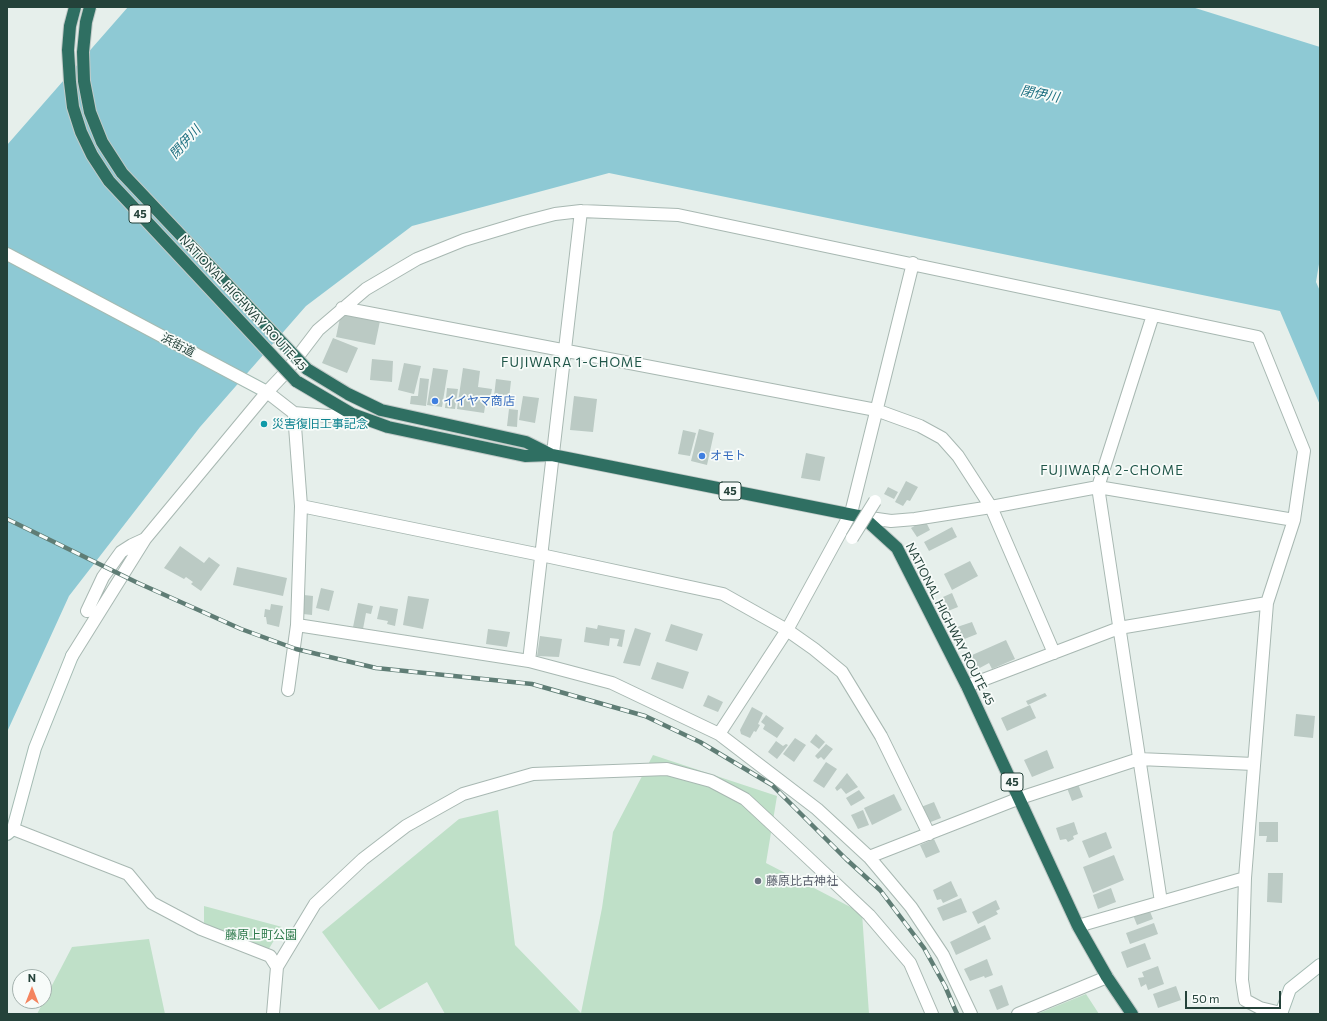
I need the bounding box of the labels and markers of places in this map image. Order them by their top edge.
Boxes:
place label: イイヤマ商店 [443,394,515,408]
marker: イイヤマ商店 [430,396,440,406]
place label: 災害復旧工事記念 [272,417,368,431]
marker: 災害復旧工事記念 [259,419,269,429]
place label: オモト [710,449,746,463]
marker: オモト [697,451,707,461]
place label: 藤原比古神社 [766,874,838,888]
marker: 藤原比古神社 [753,876,763,886]

